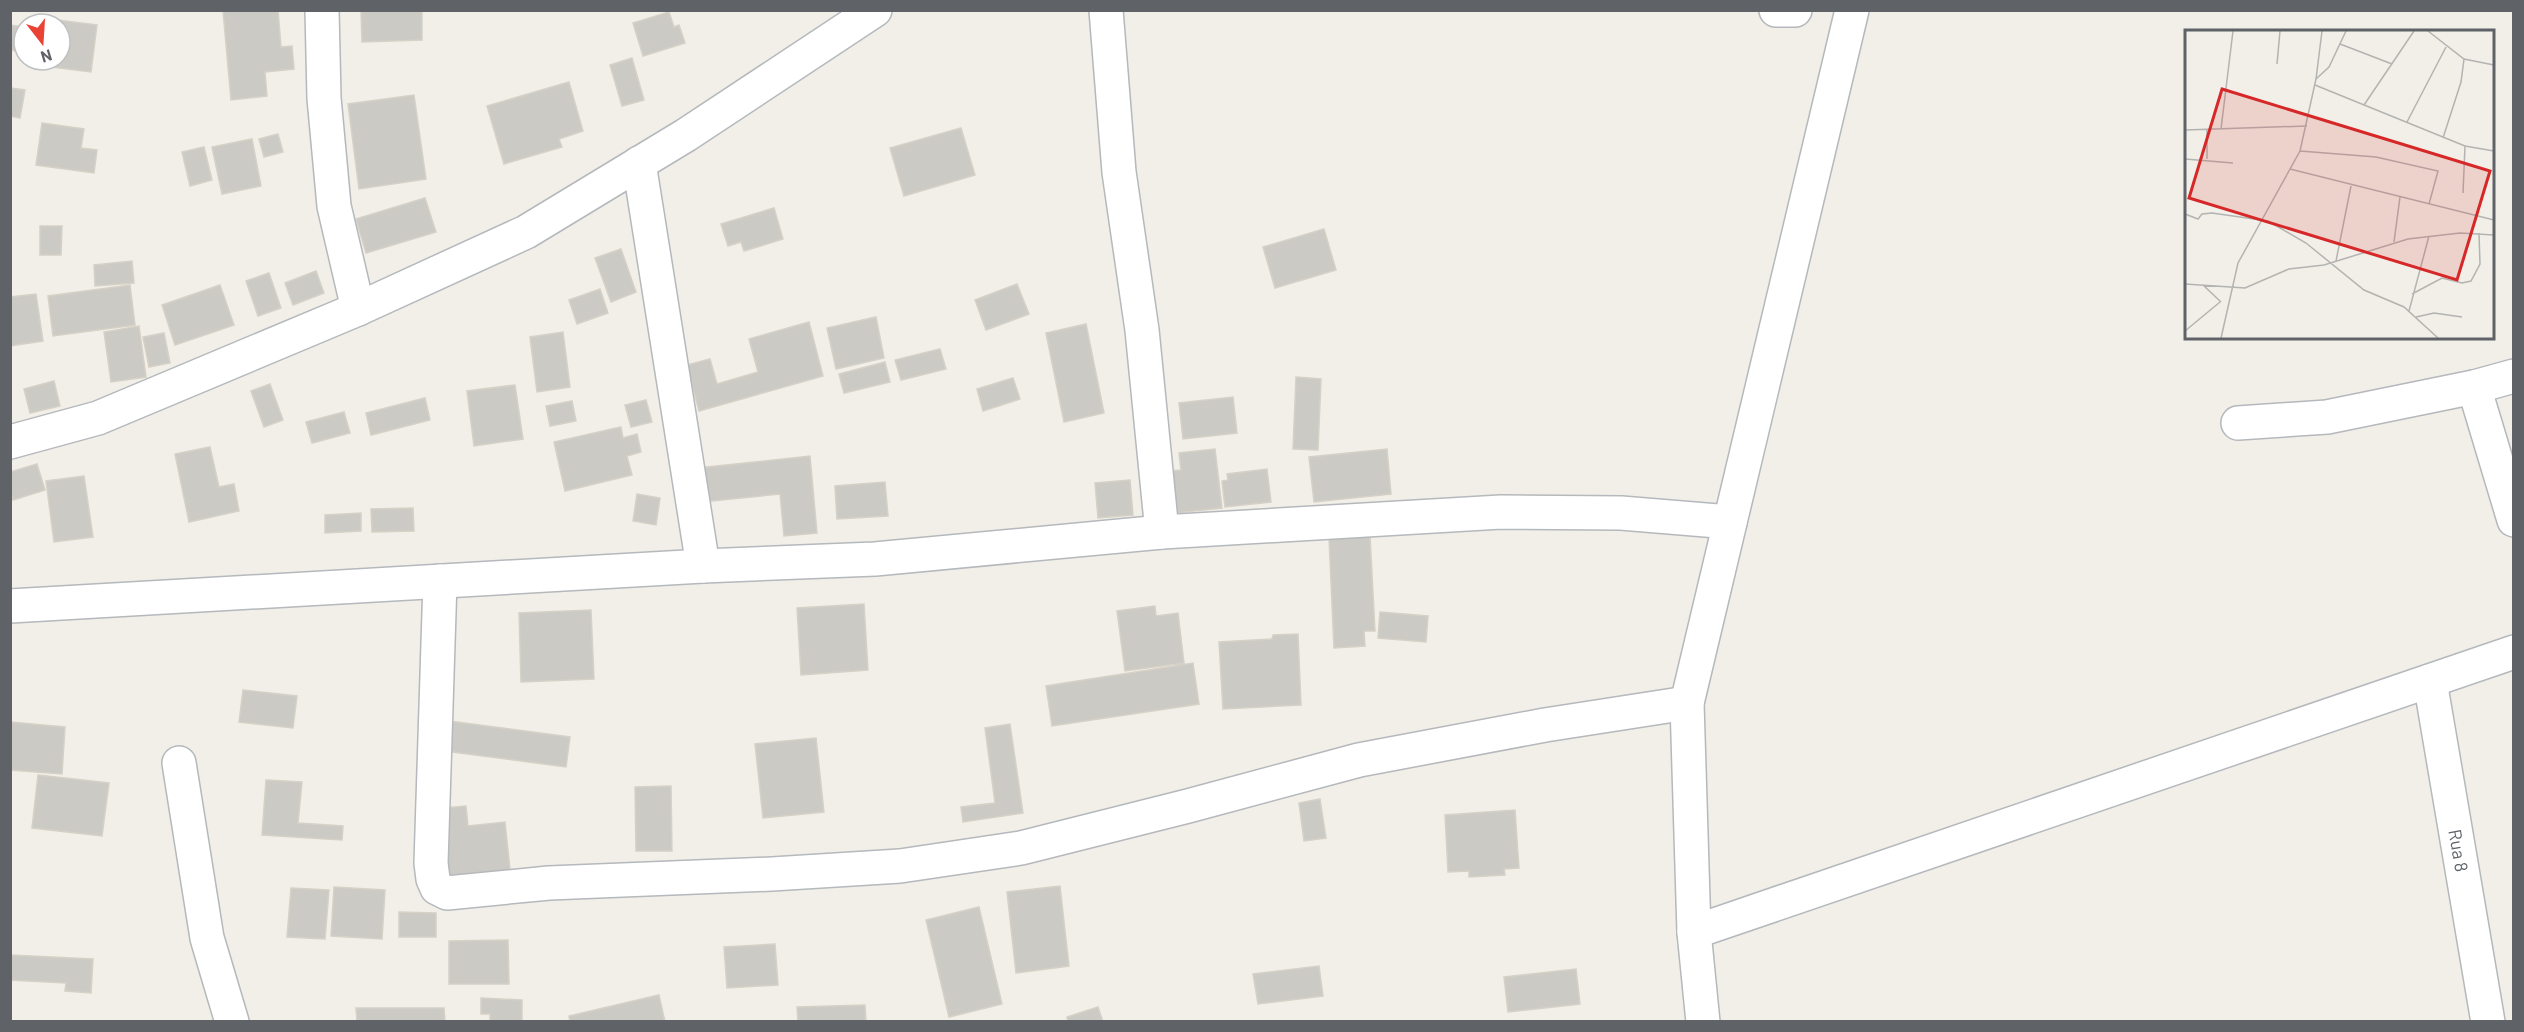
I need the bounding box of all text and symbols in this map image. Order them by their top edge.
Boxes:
north arrow [12,12,72,72]
inset map [2185,30,2494,339]
text: N [39,46,54,67]
street label: Rua 8 [2444,828,2473,874]

